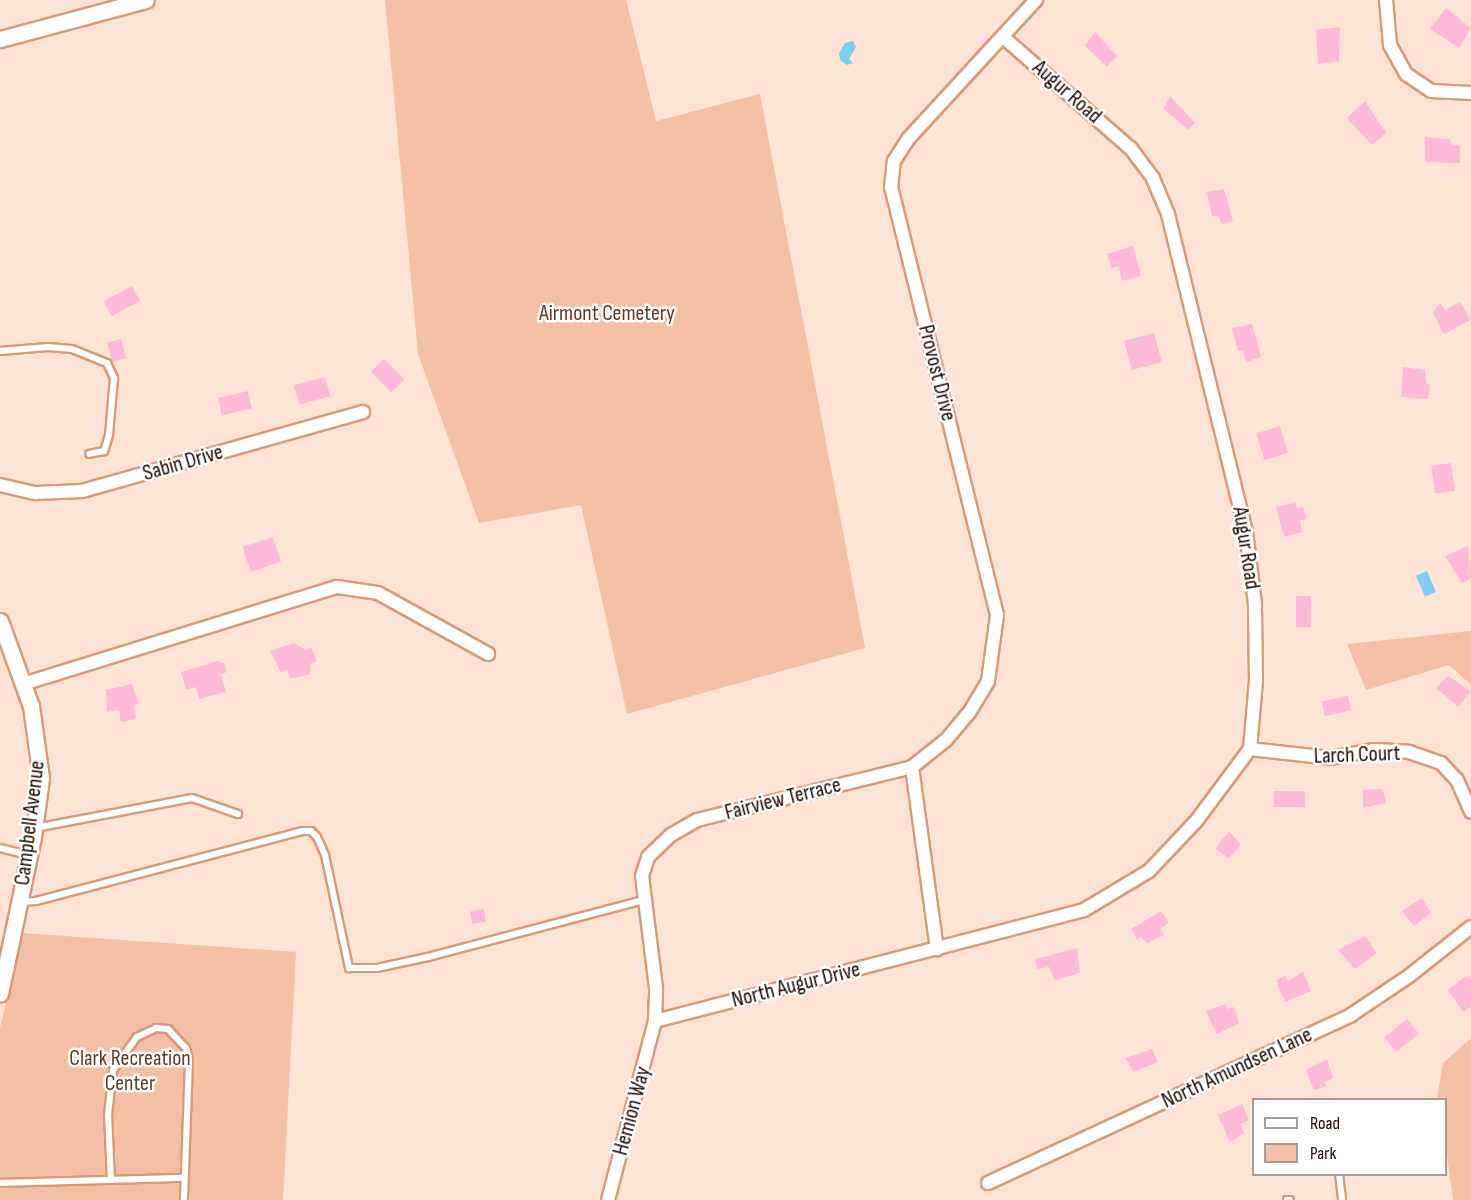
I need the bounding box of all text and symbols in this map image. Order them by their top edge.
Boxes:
street label: Augur Road [1027,55,1107,129]
park label: Airmont Cemetery [539,301,675,327]
street label: Provost Drive [912,322,962,424]
street label: Sabin Drive [140,439,226,487]
street label: Augur Road [1226,505,1266,591]
street label: Larch Court [1313,740,1401,770]
street label: Campbell Avenue [9,759,51,887]
street label: Fairview Terrace [722,772,844,826]
street label: North Augur Drive [729,956,863,1014]
street label: North Amundsen Lane [1158,1022,1316,1114]
park label: Clark Recreation Center [69,1045,191,1096]
street label: Hemion Way [607,1064,657,1158]
legend [1252,1098,1447,1176]
text: Road [1310,1113,1340,1134]
text: Park [1310,1143,1336,1164]

